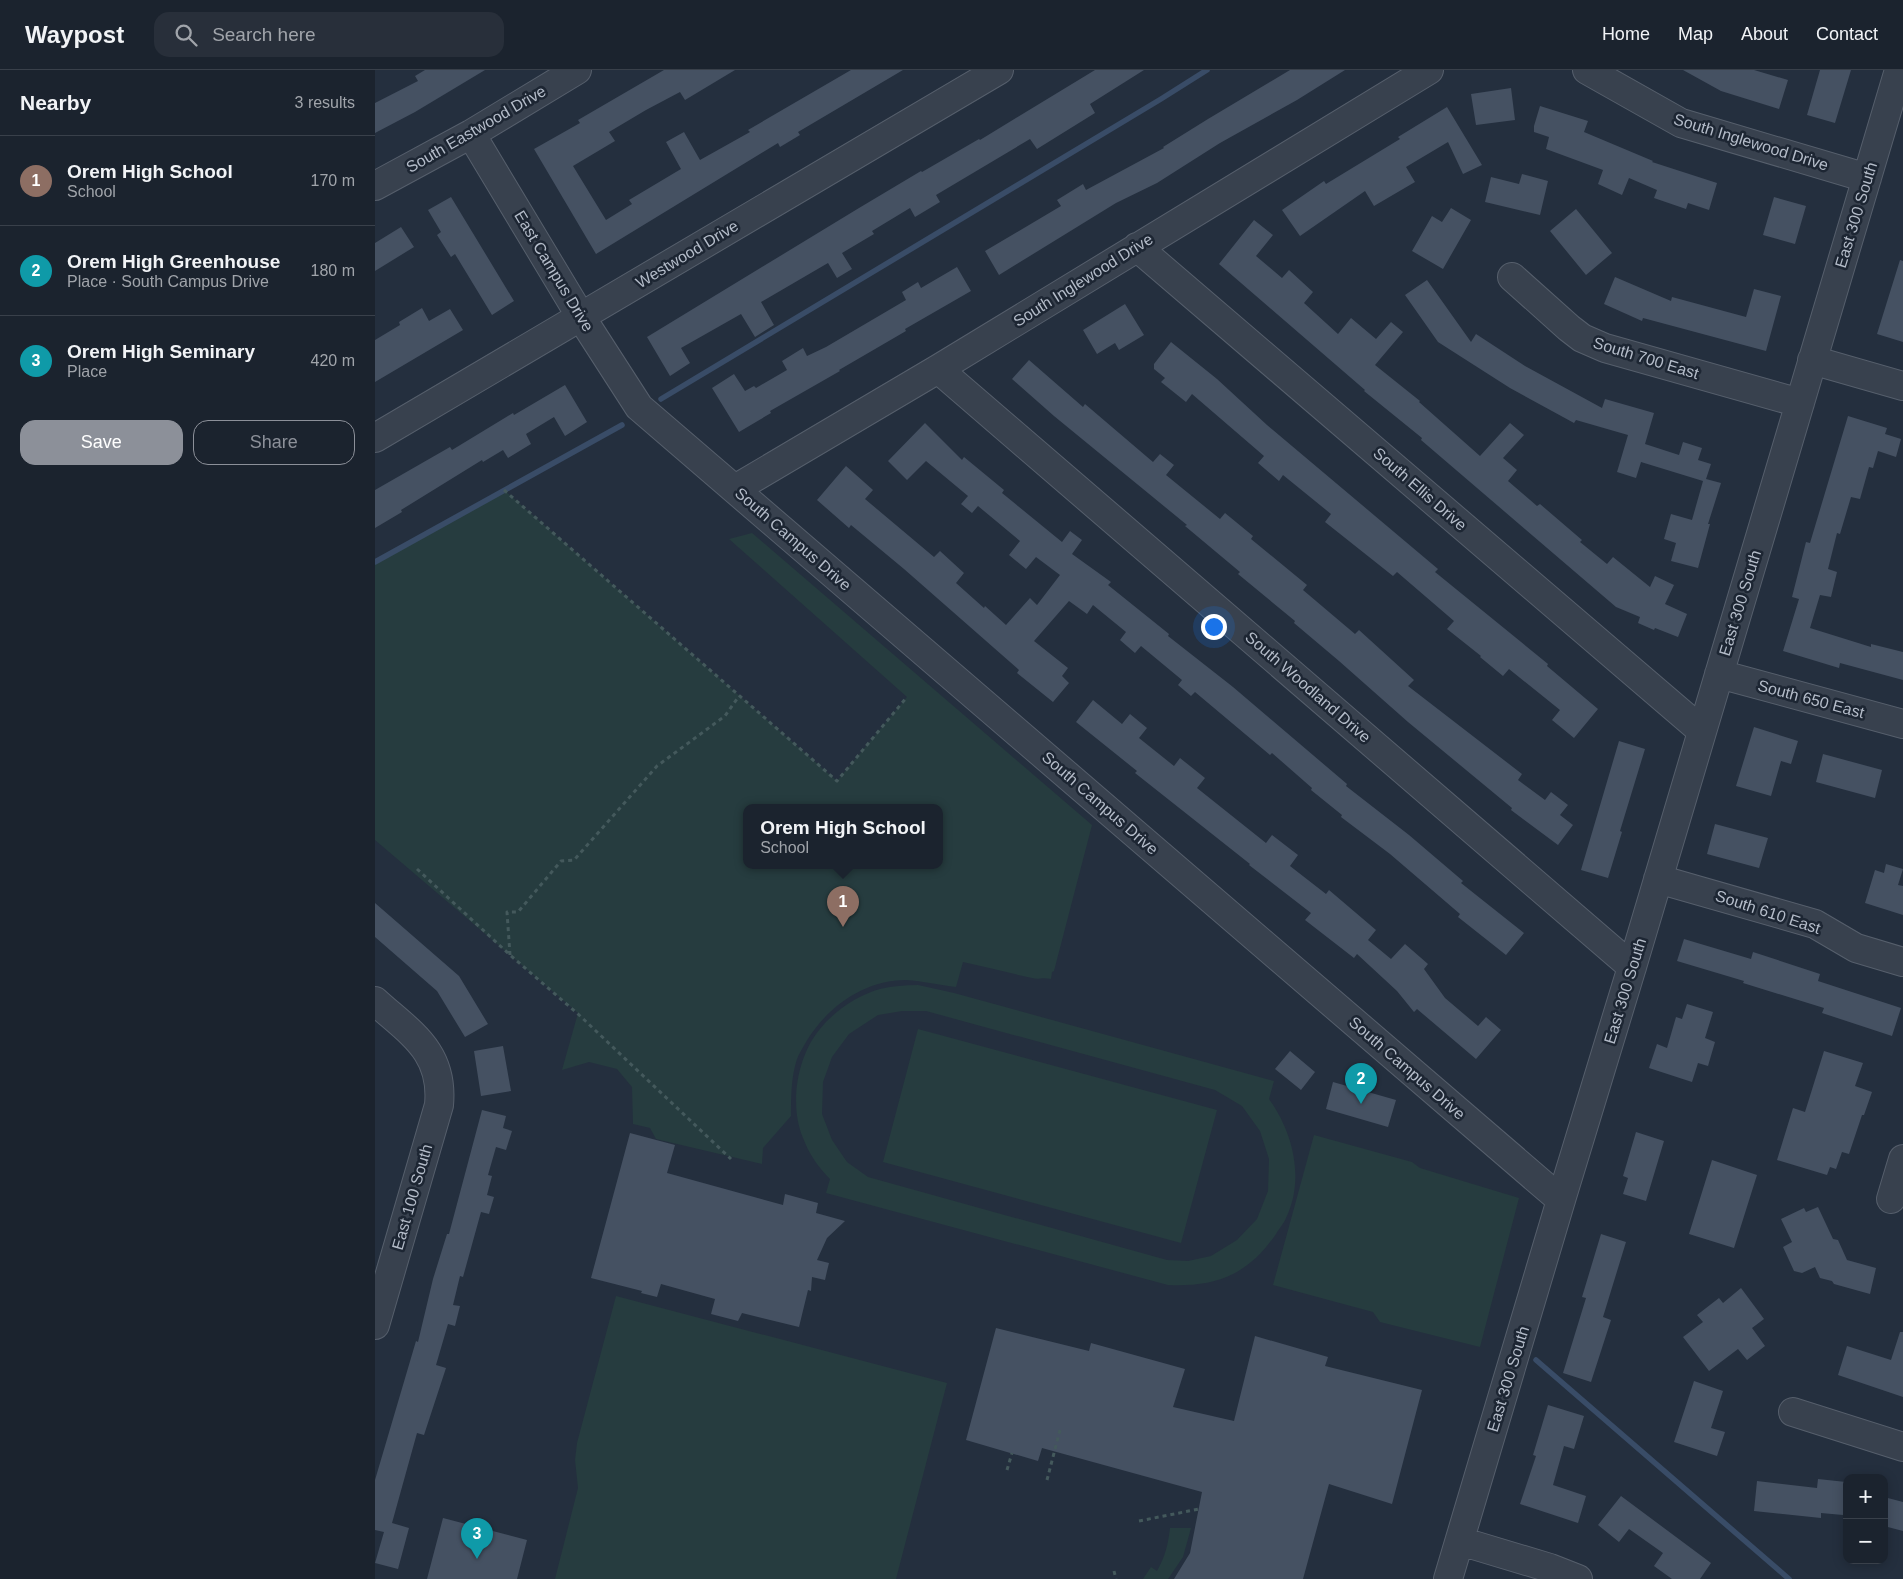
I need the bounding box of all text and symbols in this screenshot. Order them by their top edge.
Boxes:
search box [154,12,504,57]
text: Waypost [25,21,124,48]
icon: search [172,21,200,49]
text: Search here [212,24,316,45]
text: Home [1602,24,1650,44]
text: Map [1678,24,1713,44]
text: About [1741,24,1788,44]
text: Contact [1816,24,1878,44]
street label: South Eastwood Drive [403,82,549,176]
text: Nearby [20,91,91,114]
text: 3 results [295,94,355,111]
street label: South Inglewood Drive [1672,110,1831,174]
street label: East 300 South [1832,160,1880,270]
text: Orem High School [67,161,233,182]
text: 1 [32,172,40,189]
text: 170 m [311,172,355,189]
text: School [67,183,116,200]
street label: East Campus Drive [511,208,597,335]
street label: Westwood Drive [633,217,741,291]
street label: South Inglewood Drive [1010,230,1156,330]
text: Orem High Greenhouse [67,251,280,272]
text: 2 [32,262,40,279]
text: 180 m [311,262,355,279]
text: Place · South Campus Drive [67,273,269,290]
street label: South 700 East [1591,334,1701,382]
text: Orem High Seminary [67,341,255,362]
text: 3 [32,352,40,369]
text: 420 m [311,352,355,369]
text: Place [67,363,107,380]
button: Save [20,420,183,465]
button: Share [193,420,355,465]
street label: South Ellis Drive [1370,444,1470,534]
street label: South Campus Drive [732,484,854,594]
street label: East 300 South [1716,548,1764,658]
your location [1201,614,1227,640]
street label: South Woodland Drive [1242,628,1374,746]
street label: South 650 East [1756,677,1867,722]
street label: South Campus Drive [1039,748,1161,858]
popup [743,804,943,869]
text: Orem High School [760,817,926,838]
text: School [760,839,809,856]
pin: 1 [827,886,859,927]
street label: South 610 East [1713,887,1823,937]
street label: East 300 South [1601,936,1649,1046]
street label: South Campus Drive [1346,1013,1468,1123]
pin: 2 [1345,1063,1377,1104]
street label: East 100 South [389,1142,435,1252]
street label: East 300 South [1484,1324,1532,1434]
map controls [1843,1474,1888,1564]
button: + [1843,1474,1888,1519]
pin: 3 [461,1518,493,1559]
button: − [1843,1519,1888,1564]

